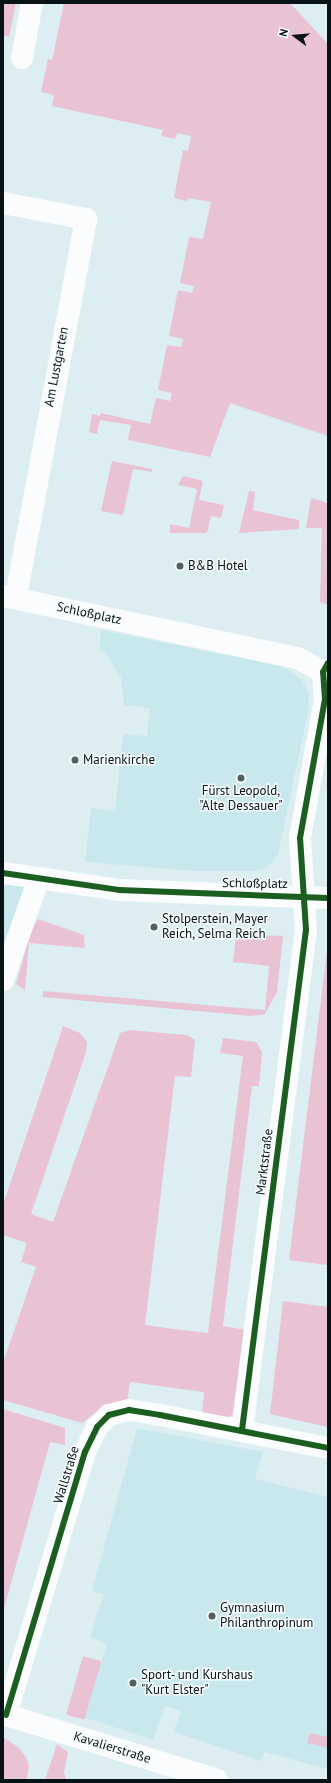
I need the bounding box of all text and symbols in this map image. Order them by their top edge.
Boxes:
north arrow [275,16,315,56]
text: N [276,27,291,38]
street label: Am Lustgarten [42,326,72,408]
place label: B&B Hotel [188,558,248,574]
marker: B&B Hotel [175,561,185,571]
street label: Schloßplatz [55,600,123,628]
place label: Marienkirche [83,752,155,768]
marker: Marienkirche [70,755,80,765]
marker: Fürst Leopold, "Alte Dessauer" [236,773,246,783]
place label: Fürst Leopold, "Alte Dessauer" [199,784,283,815]
street label: Schloßplatz [222,876,288,892]
place label: Stolperstein, Mayer Reich, Selma Reich [162,912,269,943]
marker: Stolperstein, Mayer Reich, Selma Reich [149,922,159,932]
street label: Marktstraße [253,1128,277,1196]
street label: Wallstraße [51,1444,83,1506]
place label: Gymnasium Philanthropinum [220,1601,313,1632]
marker: Gymnasium Philanthropinum [207,1611,217,1621]
place label: Sport- und Kurshaus "Kurt Elster" [141,1668,254,1699]
marker: Sport- und Kurshaus "Kurt Elster" [128,1678,138,1688]
street label: Kavalierstraße [71,1729,153,1767]

